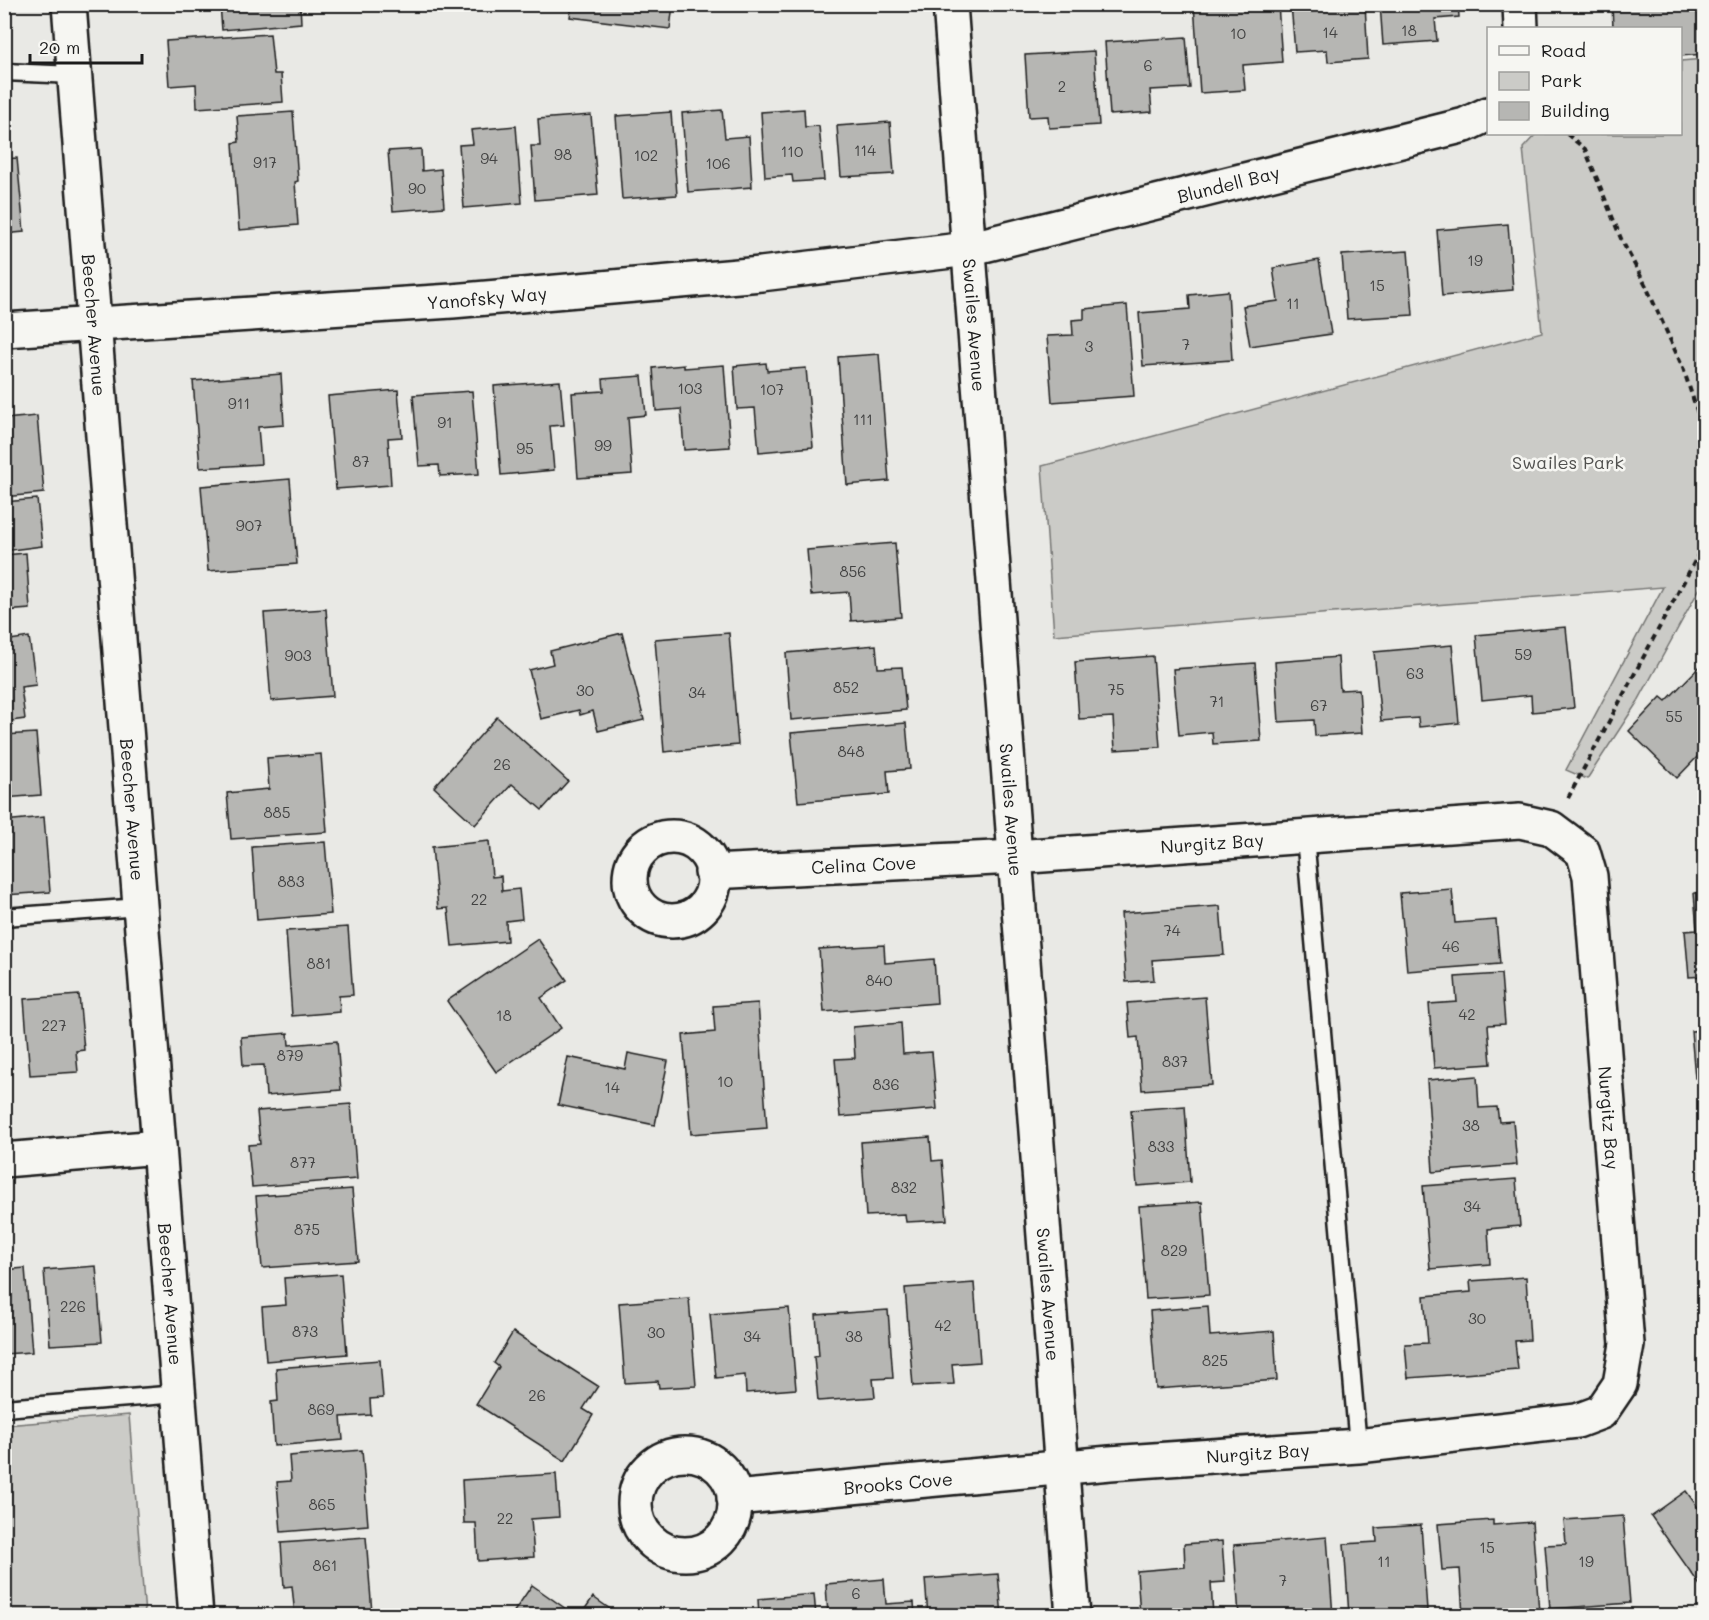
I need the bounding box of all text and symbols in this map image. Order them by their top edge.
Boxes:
house number: 18 [1401,20,1417,40]
house number: 14 [1322,22,1338,42]
house number: 10 [1230,23,1246,43]
scale bar [30,27,142,65]
legend [1487,27,1682,135]
text: 20 m [39,35,80,59]
text: Road [1541,38,1586,62]
house number: 6 [1143,55,1153,75]
text: Park [1541,68,1582,92]
house number: 2 [1058,76,1066,96]
text: Building [1541,98,1609,122]
house number: 114 [854,140,876,160]
house number: 110 [781,141,803,161]
house number: 98 [554,144,572,164]
house number: 102 [634,145,658,165]
house number: 94 [480,148,498,168]
house number: 917 [253,152,277,172]
house number: 106 [705,153,731,173]
street label: Blundell Bay [1175,160,1282,208]
house number: 90 [408,178,426,198]
house number: 19 [1467,250,1483,270]
street label: Beecher Avenue [77,253,112,397]
street label: Swailes Avenue [957,258,992,392]
house number: 15 [1369,275,1385,295]
street label: Yanofsky Way [426,281,548,315]
house number: 11 [1286,293,1300,313]
house number: 7 [1182,334,1190,354]
house number: 3 [1085,336,1094,356]
house number: 103 [678,378,703,398]
house number: 107 [760,379,784,399]
house number: 911 [228,393,250,413]
house number: 111 [853,409,873,429]
house number: 91 [437,412,453,432]
house number: 99 [594,435,612,455]
house number: 95 [516,438,534,458]
park label: Swailes Park [1512,450,1624,474]
house number: 87 [352,451,370,471]
house number: 907 [236,515,262,535]
house number: 856 [840,561,866,581]
house number: 59 [1514,644,1532,664]
house number: 903 [285,645,312,665]
house number: 63 [1406,663,1424,683]
house number: 852 [833,677,859,697]
house number: 75 [1107,679,1125,699]
house number: 30 [576,680,594,700]
house number: 34 [688,682,706,702]
house number: 71 [1209,691,1225,711]
house number: 67 [1310,695,1328,715]
house number: 55 [1665,706,1683,726]
street label: Beecher Avenue [115,738,150,882]
house number: 848 [838,741,864,761]
street label: Swailes Avenue [994,742,1029,877]
house number: 26 [493,754,511,774]
house number: 885 [264,802,290,822]
street label: Nurgitz Bay [1160,827,1265,859]
street label: Celina Cove [811,850,917,879]
house number: 883 [278,871,305,891]
house number: 22 [471,889,487,909]
house number: 74 [1163,920,1181,940]
house number: 46 [1442,936,1460,956]
house number: 881 [307,953,331,973]
house number: 840 [865,970,893,990]
house number: 42 [1458,1004,1476,1024]
house number: 18 [496,1005,512,1025]
house number: 227 [41,1015,67,1035]
house number: 879 [277,1045,303,1065]
house number: 837 [1162,1051,1188,1071]
street label: Nurgitz Bay [1593,1065,1625,1170]
house number: 10 [717,1071,733,1091]
house number: 836 [873,1074,899,1094]
house number: 14 [604,1077,620,1097]
house number: 38 [1462,1115,1480,1135]
house number: 833 [1148,1136,1175,1156]
house number: 877 [290,1152,316,1172]
house number: 832 [891,1177,917,1197]
house number: 34 [1463,1196,1481,1216]
house number: 875 [294,1219,320,1239]
street label: Beecher Avenue [153,1222,188,1366]
street label: Swailes Avenue [1031,1227,1065,1362]
house number: 829 [1161,1240,1187,1260]
house number: 226 [60,1296,86,1316]
house number: 30 [1468,1308,1486,1328]
house number: 42 [934,1315,952,1335]
house number: 873 [292,1321,318,1341]
house number: 30 [647,1322,665,1342]
house number: 34 [743,1326,761,1346]
house number: 38 [845,1326,863,1346]
house number: 825 [1202,1350,1228,1370]
house number: 26 [528,1385,546,1405]
house number: 869 [307,1399,335,1419]
street label: Nurgitz Bay [1205,1437,1311,1469]
street label: Brooks Cove [842,1466,954,1500]
house number: 865 [309,1494,335,1514]
house number: 22 [497,1508,513,1528]
house number: 15 [1479,1537,1495,1557]
house number: 11 [1377,1551,1391,1571]
house number: 19 [1578,1551,1594,1571]
house number: 861 [313,1555,337,1575]
house number: 7 [1279,1570,1287,1590]
house number: 6 [851,1583,861,1603]

